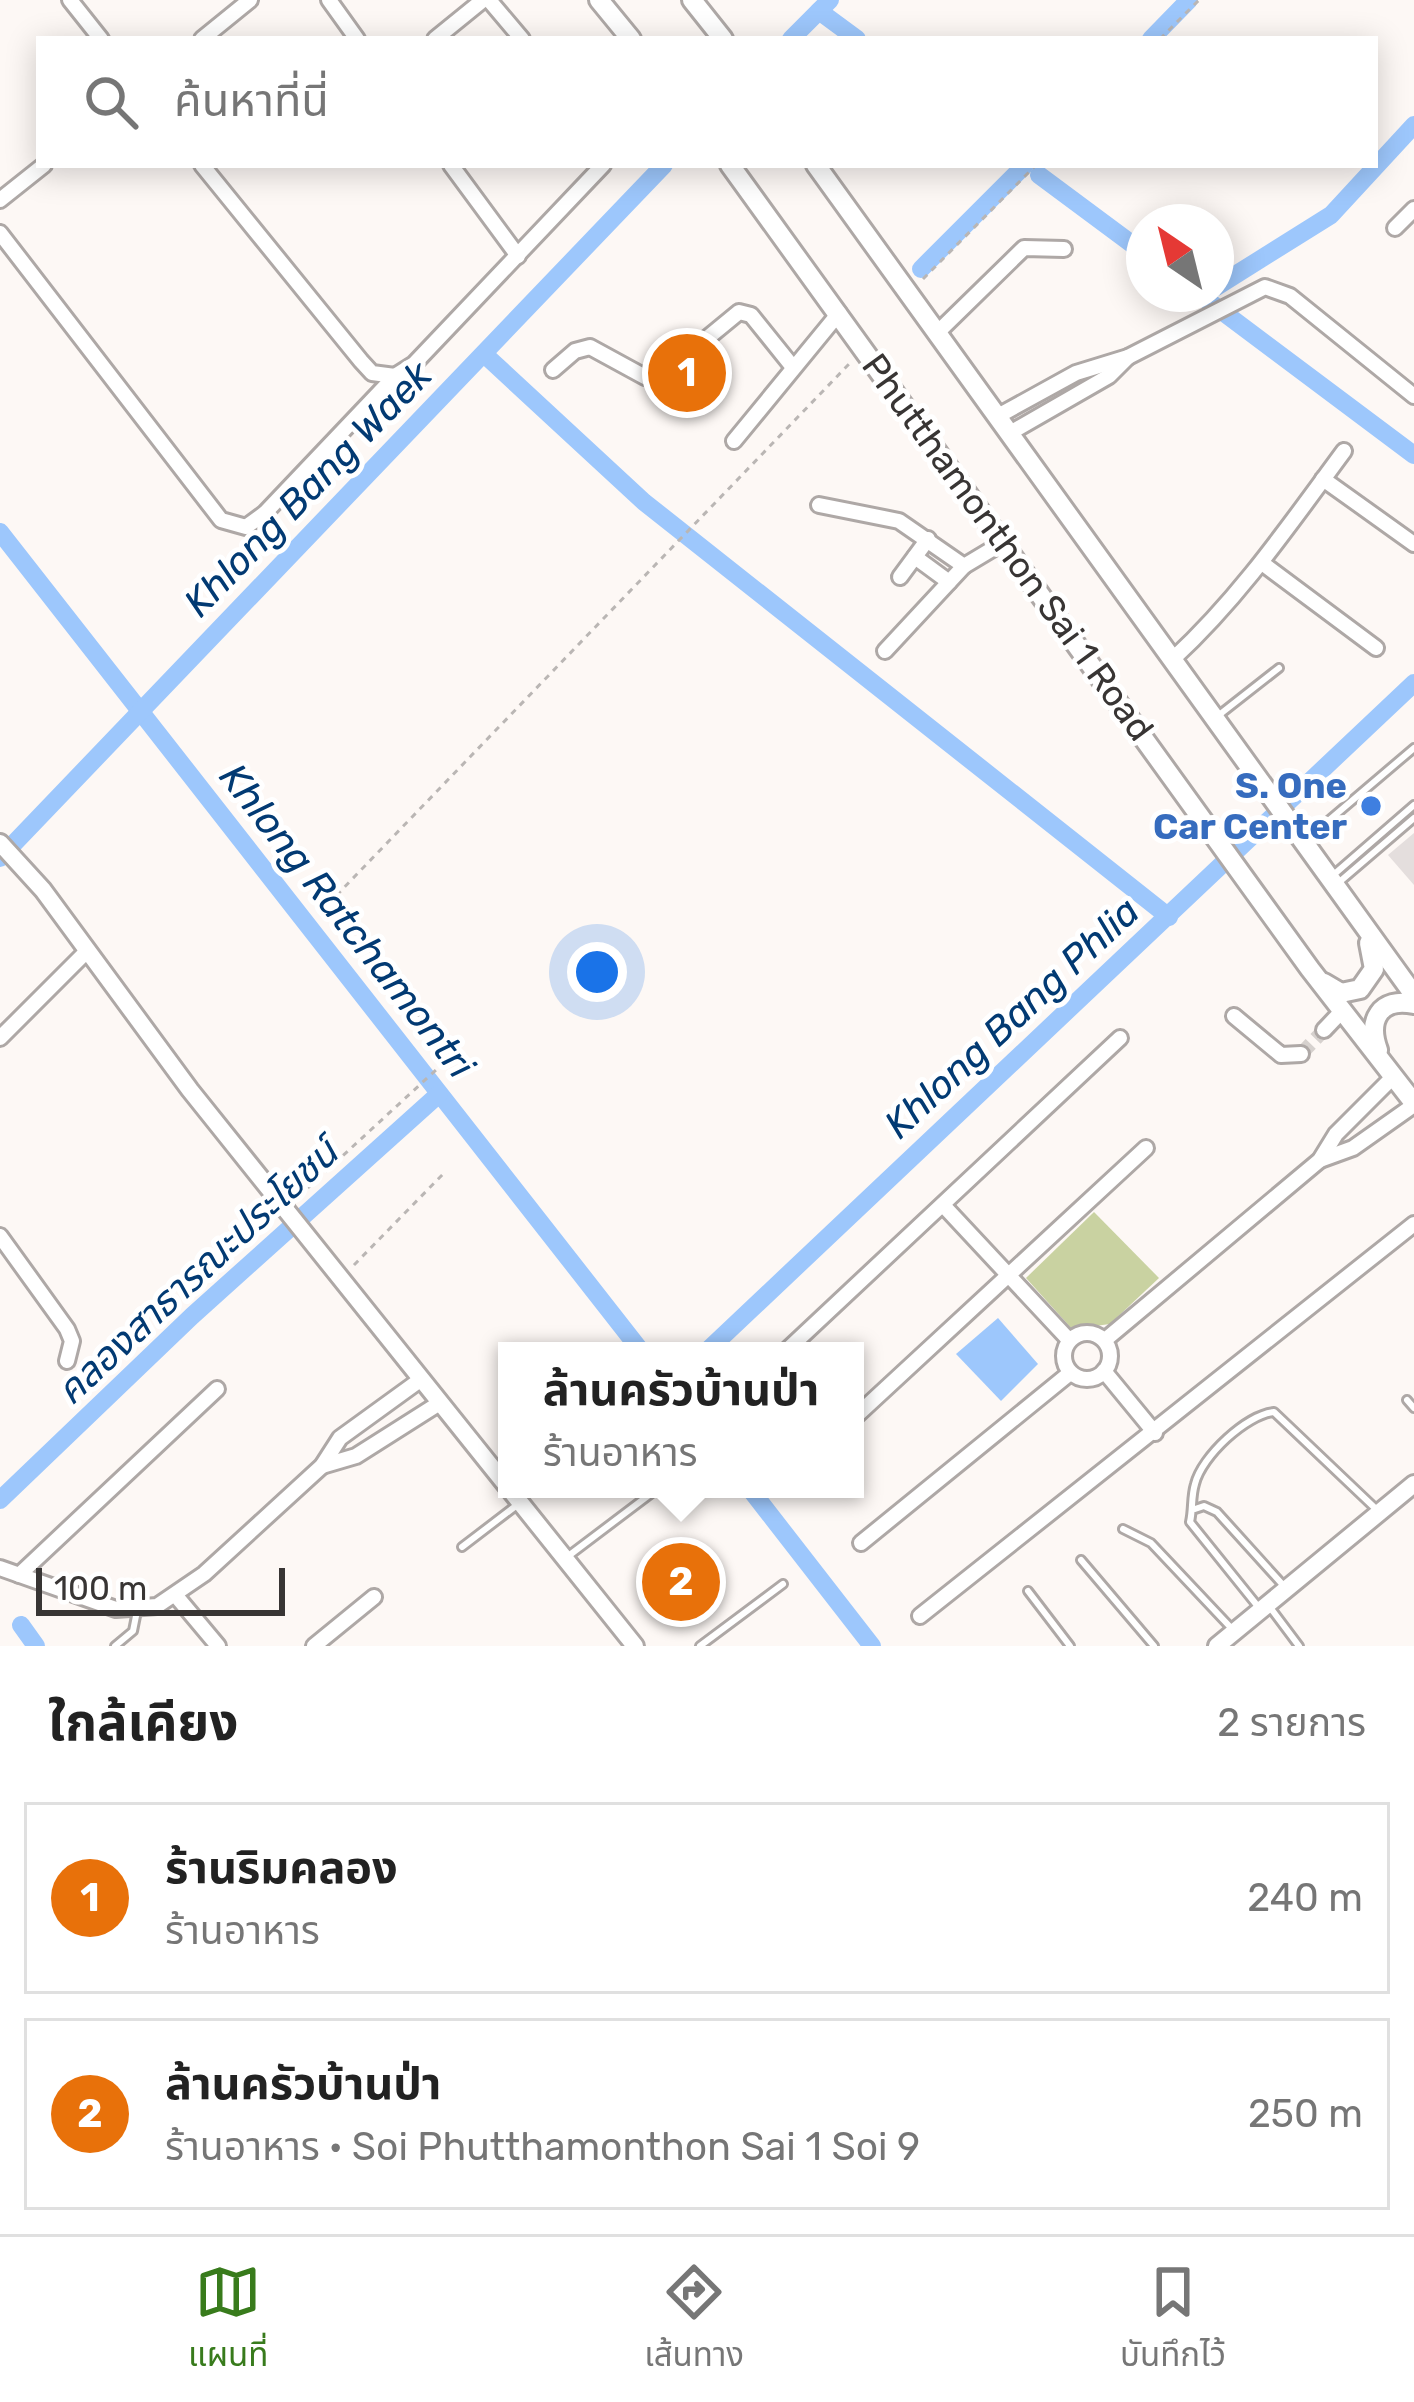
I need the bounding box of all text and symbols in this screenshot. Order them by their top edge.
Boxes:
search box [36,36,1378,168]
icon: search [78,69,144,135]
text: ค้นหาที่นี่ [174,74,329,127]
north arrow [1126,204,1234,312]
pin: 1 [648,328,726,418]
street label: Phutthamonthon Sai 1 Road [853,345,1163,749]
water label: Khlong Bang Waek [175,351,442,626]
water label: Khlong Ratchamontri [210,755,485,1089]
place label: S. One Car Center [1153,764,1347,848]
marker: S. One Car Center [1358,793,1384,819]
water label: Khlong Bang Phlia [875,888,1149,1148]
your location [567,942,627,1002]
water label: คลองสาธารณะประโยชน์ [47,1125,352,1414]
popup [498,1342,864,1498]
text: ล้านครัวบ้านป่า [543,1363,819,1416]
text: ร้านอาหาร [543,1430,698,1476]
pin: 2 [642,1537,720,1627]
scale bar [36,1562,285,1615]
text: 100 m [54,1569,147,1608]
text: ใกล้เคียง [48,1692,238,1753]
text: 2 รายการ [1217,1700,1366,1746]
text: ร้านริมคลอง [165,1841,398,1894]
text: 1 [80,1875,100,1921]
text: 240 m [1247,1875,1363,1921]
text: ร้านอาหาร [165,1908,320,1954]
text: ล้านครัวบ้านป่า [165,2057,441,2110]
text: 2 [77,2091,103,2137]
text: 250 m [1248,2091,1363,2137]
text: ร้านอาหาร · Soi Phutthamonthon Sai 1 Soi 9 [165,2124,920,2170]
tab: แผนที่ [188,2259,268,2381]
tab: เส้นทาง [644,2259,744,2381]
tab: บันทึกไว้ [1120,2259,1226,2381]

